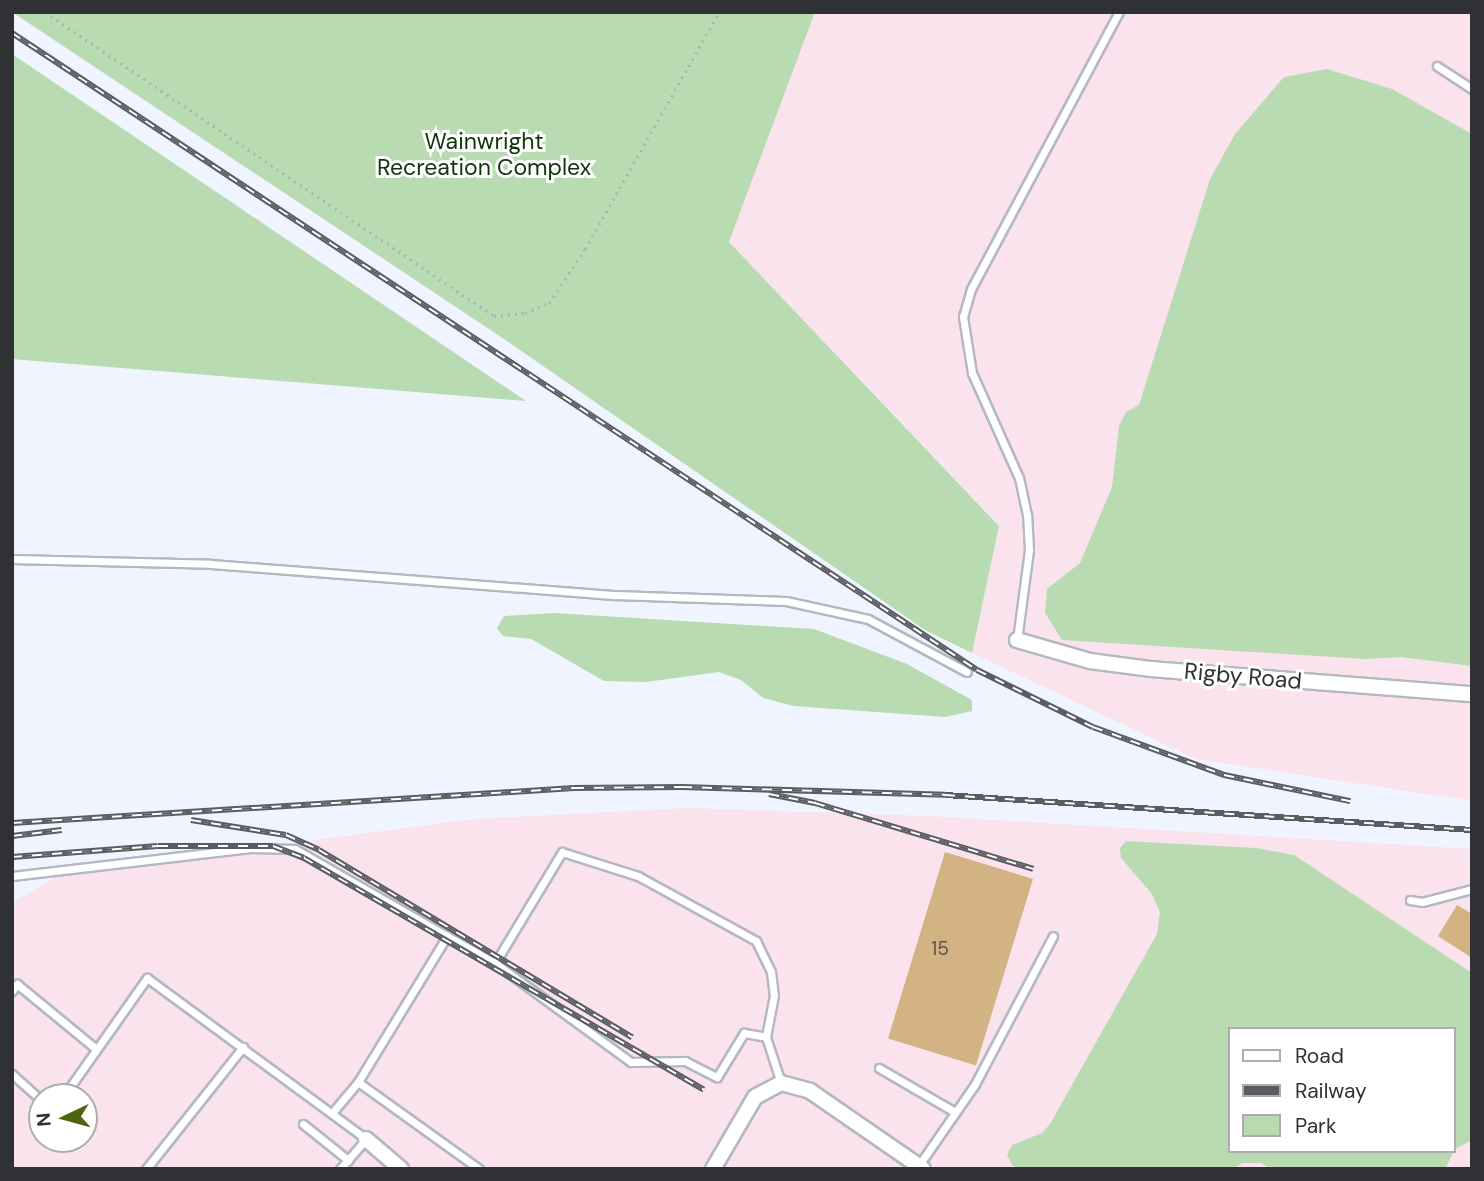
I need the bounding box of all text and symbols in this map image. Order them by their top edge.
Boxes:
park label: Wainwright Recreation Complex [377,127,591,181]
street label: Rigby Road [1183,657,1303,695]
house number: 15 [931,938,949,960]
legend [1228,1027,1456,1153]
text: Road [1295,1042,1344,1070]
text: Railway [1295,1077,1367,1105]
north arrow [28,1083,98,1153]
text: N [31,1112,57,1128]
text: Park [1295,1112,1336,1140]

